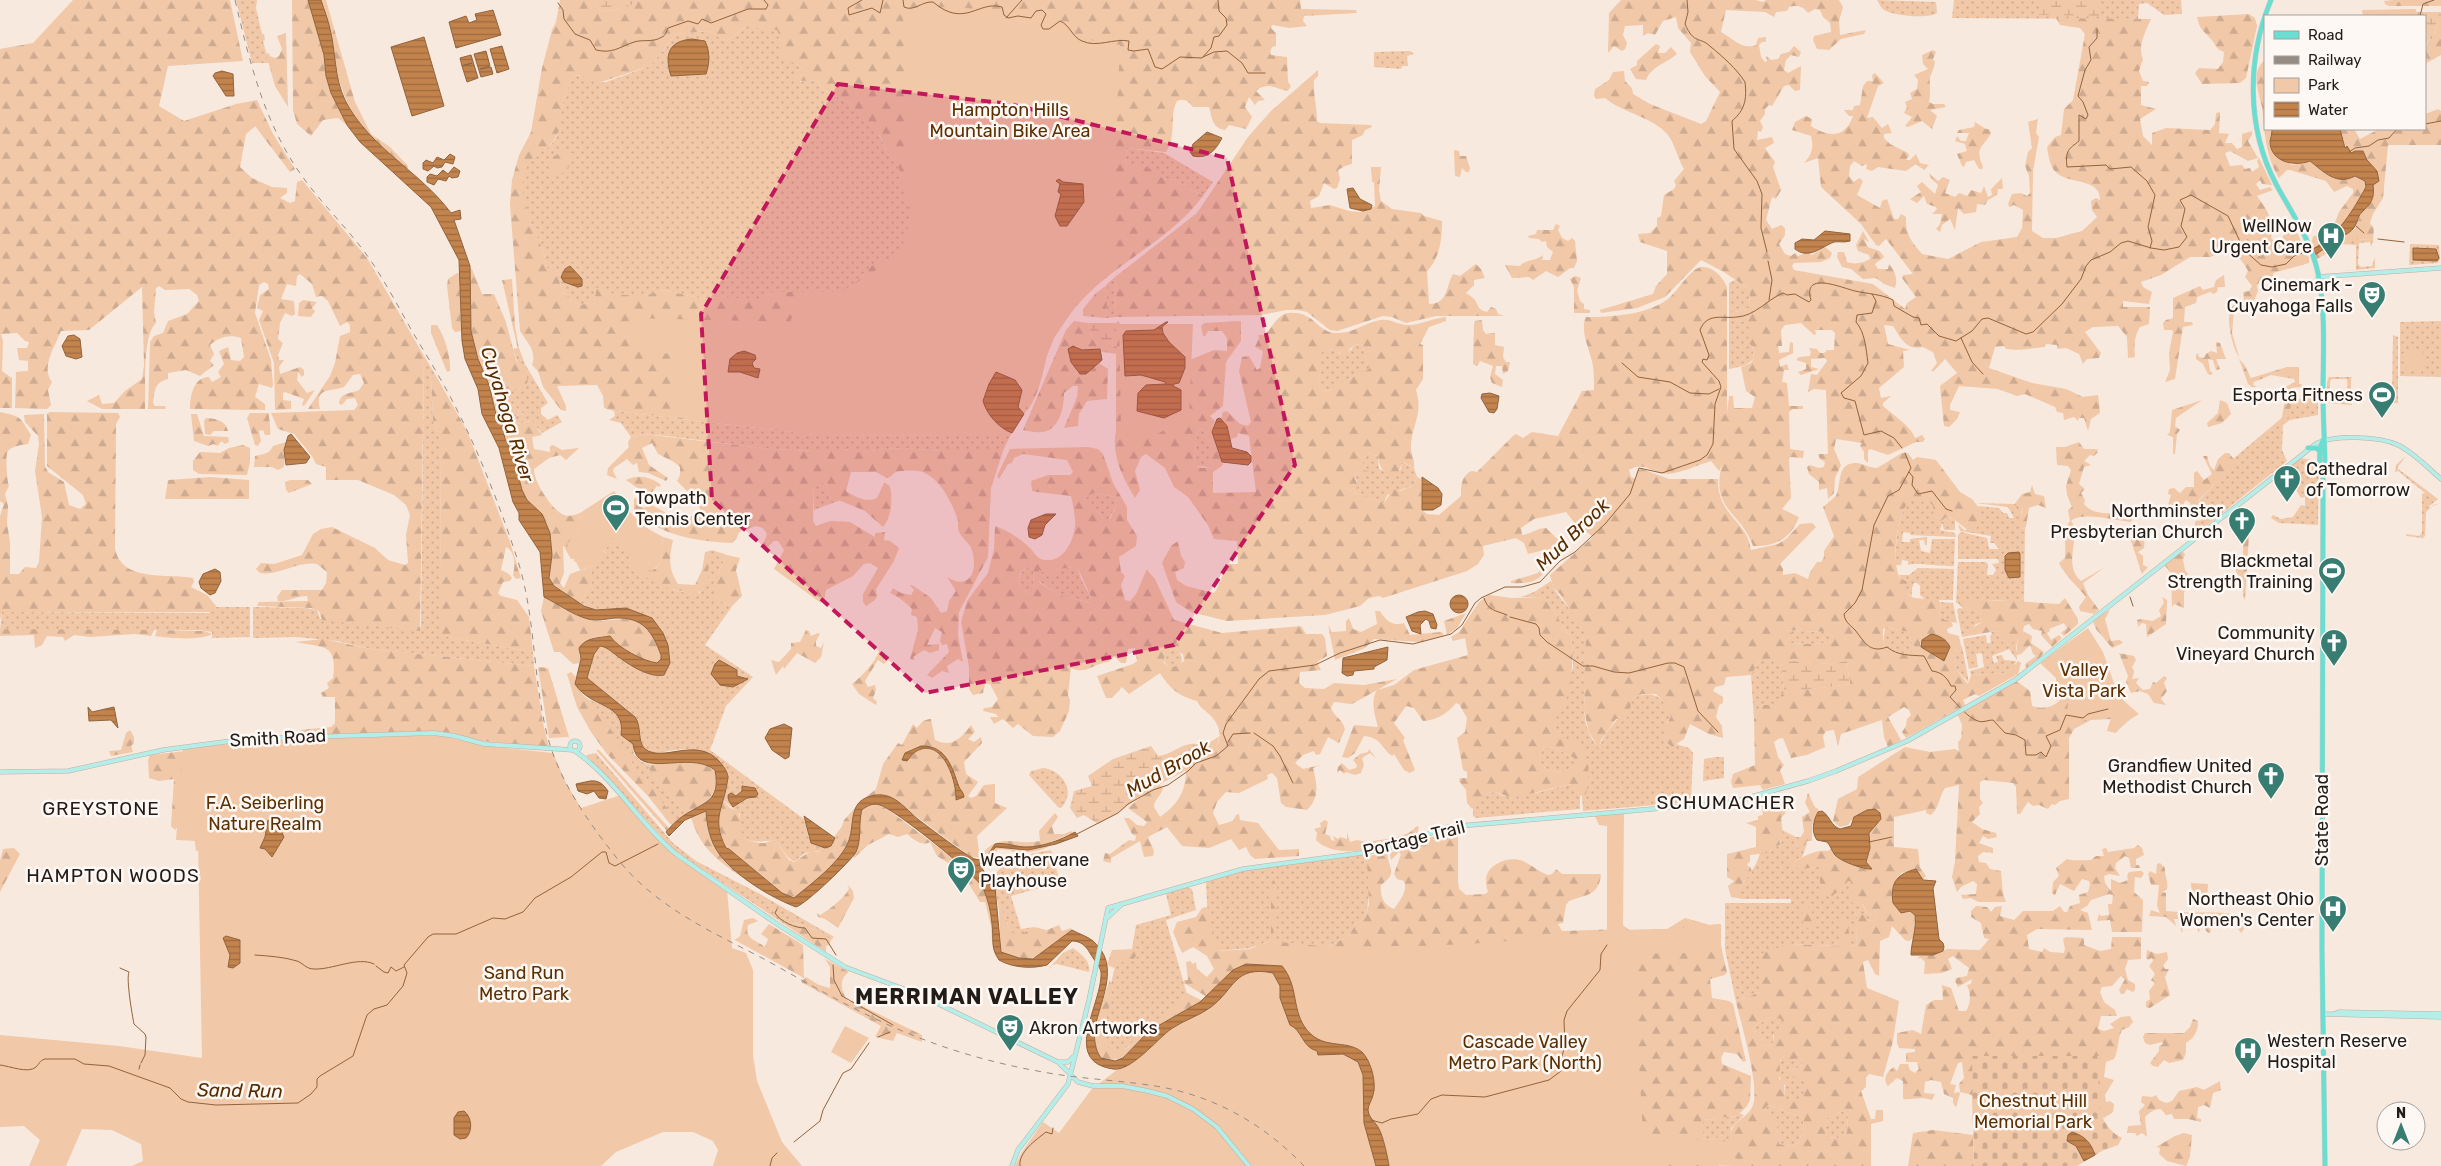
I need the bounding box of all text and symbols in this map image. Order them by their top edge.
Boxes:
legend [2264,15,2426,130]
text: Road [2308,26,2344,44]
text: Railway [2308,51,2362,69]
text: Park [2308,76,2339,94]
park label: Hampton Hills Mountain Bike Area [930,99,1090,142]
text: Water [2308,101,2348,119]
place label: WellNow Urgent Care [2211,215,2312,258]
hospital icon: WellNow Urgent Care [2316,221,2346,260]
place label: Cinemark - Cuyahoga Falls [2226,274,2353,317]
theatre icon: Cinemark - Cuyahoga Falls [2357,280,2387,319]
water label: Cuyahoga River [476,344,539,485]
sports icon: Esporta Fitness [2367,380,2397,419]
place label: Esporta Fitness [2232,384,2363,406]
place label: Cathedral of Tomorrow [2306,458,2410,501]
church icon: Cathedral of Tomorrow [2272,464,2302,503]
place label: Towpath Tennis Center [635,487,751,530]
sports icon: Towpath Tennis Center [601,493,631,532]
water label: Mud Brook [1531,493,1614,575]
place label: Northminster Presbyterian Church [2050,500,2223,543]
church icon: Northminster Presbyterian Church [2227,506,2257,545]
place label: Blackmetal Strength Training [2168,550,2313,593]
sports icon: Blackmetal Strength Training [2317,556,2347,595]
place label: Community Vineyard Church [2176,622,2315,665]
church icon: Community Vineyard Church [2319,628,2349,667]
park label: Valley Vista Park [2042,659,2127,702]
street label: Smith Road [229,724,327,752]
water label: Mud Brook [1122,735,1215,802]
place label: Grandfiew United Methodist Church [2102,755,2252,798]
church icon: Grandfiew United Methodist Church [2256,761,2286,800]
street label: State Road [2311,774,2333,866]
district label: SCHUMACHER [1656,791,1796,814]
park label: F.A. Seiberling Nature Realm [206,792,324,835]
district label: GREYSTONE [42,797,160,820]
street label: Portage Trail [1361,816,1467,862]
place label: Weathervane Playhouse [980,849,1089,892]
theatre icon: Weathervane Playhouse [946,855,976,894]
district label: HAMPTON WOODS [26,864,200,887]
place label: Northeast Ohio Women's Center [2179,888,2314,931]
hospital icon: Northeast Ohio Women's Center [2318,894,2348,933]
park label: Sand Run Metro Park [479,962,570,1005]
district label: MERRIMAN VALLEY [855,983,1079,1010]
theatre icon: Akron Artworks [995,1013,1025,1052]
place label: Akron Artworks [1029,1017,1158,1039]
place label: Western Reserve Hospital [2267,1030,2407,1073]
park label: Cascade Valley Metro Park (North) [1448,1031,1602,1074]
hospital icon: Western Reserve Hospital [2233,1036,2263,1075]
water label: Sand Run [197,1078,283,1103]
park label: Chestnut Hill Memorial Park [1974,1090,2093,1133]
north arrow [2376,1101,2426,1151]
text: N [2396,1105,2406,1122]

